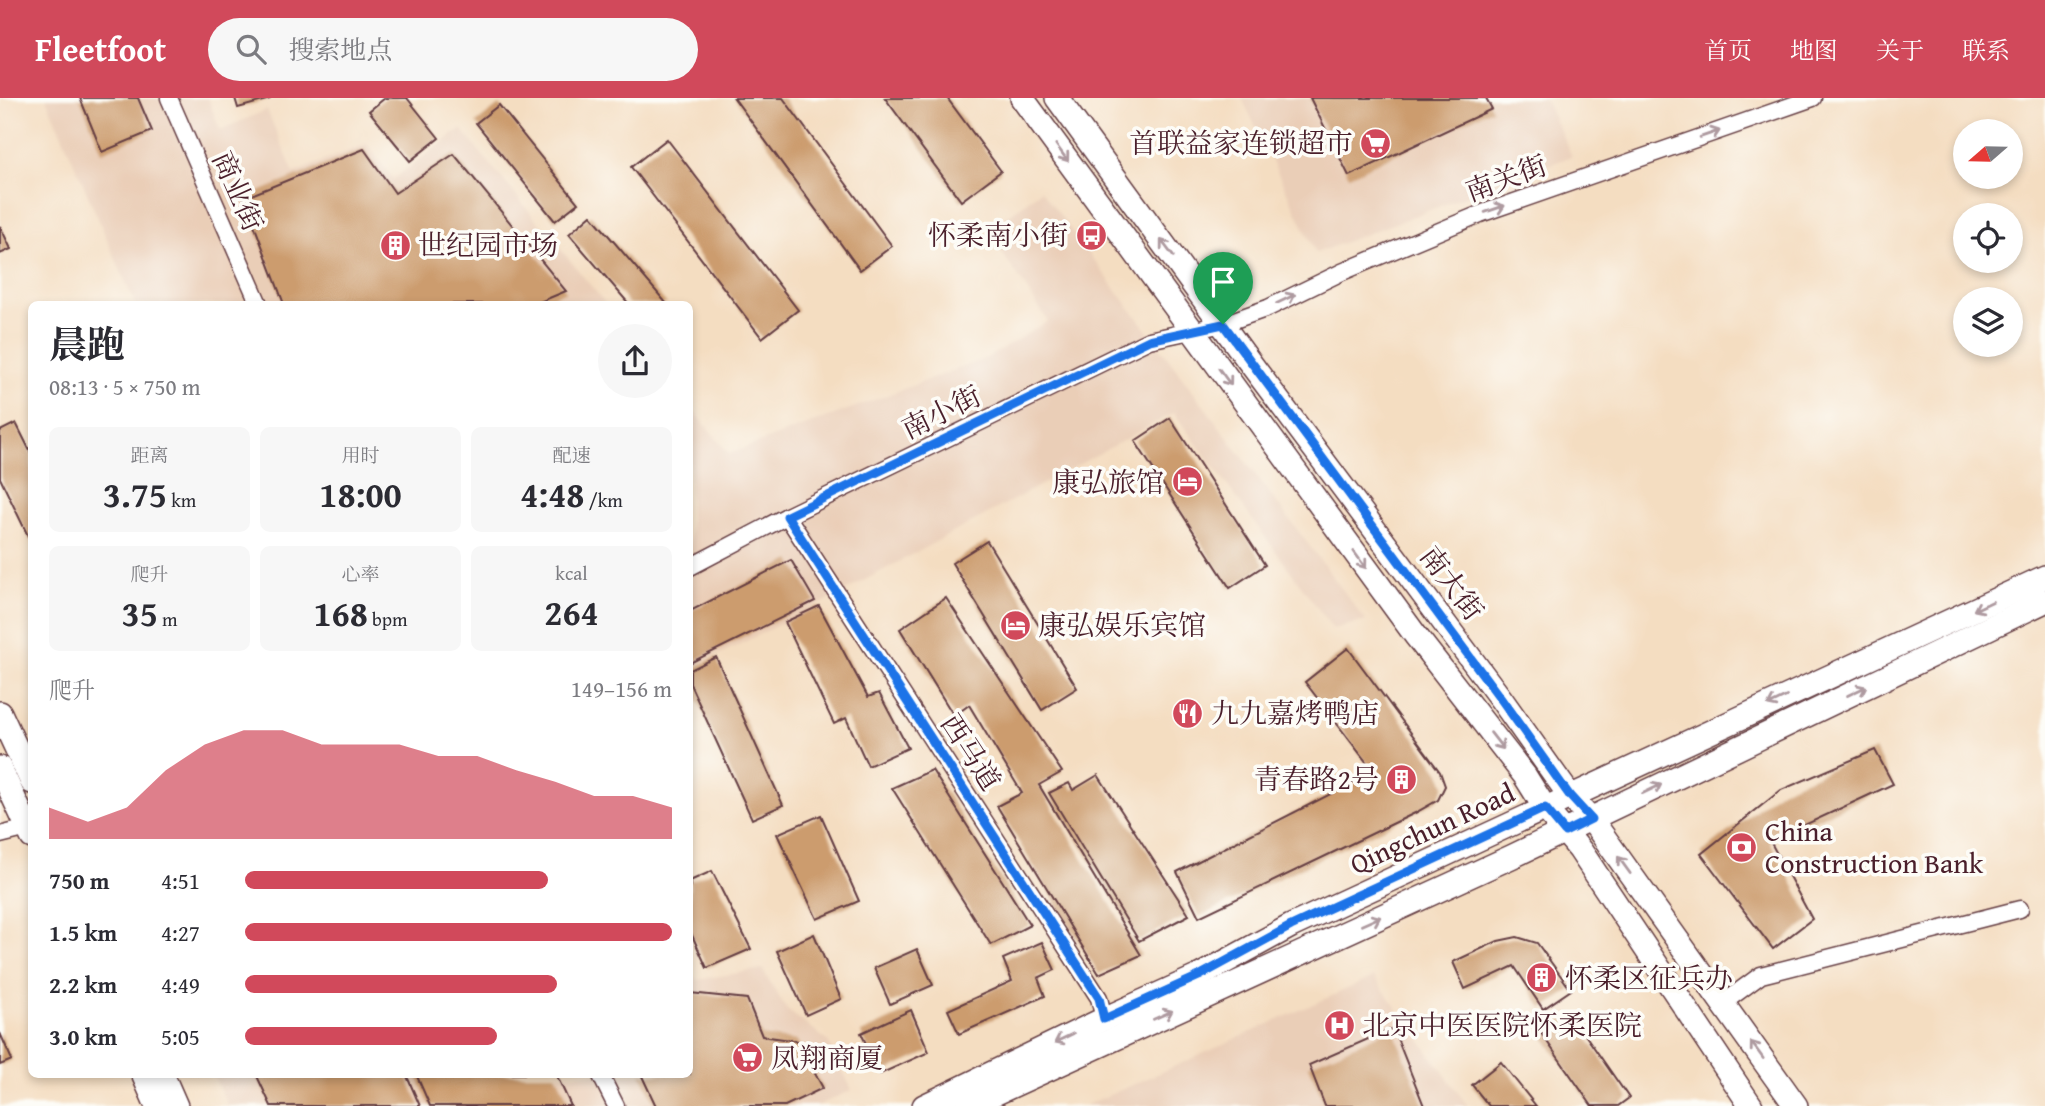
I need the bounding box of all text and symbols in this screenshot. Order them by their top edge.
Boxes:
search box [208,18,698,81]
text: Fleetfoot [35,25,166,73]
icon: search [232,30,270,68]
text: 搜索地点 [288,30,392,69]
text: 首页 [1704,33,1752,68]
text: 地图 [1790,33,1838,68]
text: 关于 [1876,33,1924,68]
text: 联系 [1962,33,2010,68]
north arrow [1953,119,2023,189]
map controls [1953,119,2023,357]
place label: 首联益家连锁超市 [1129,122,1353,163]
supermarket icon: 首联益家连锁超市 [1359,126,1393,160]
one-way arrow [1699,127,1721,140]
one-way arrow [1055,143,1070,162]
street label: 商业街 [203,144,274,238]
street label: 南关街 [1459,144,1552,211]
one-way arrow [1484,202,1506,214]
button: locate [1953,203,2023,273]
place label: 怀柔南小街 [928,214,1068,255]
bus stop icon: 怀柔南小街 [1074,218,1108,252]
place label: 世纪园市场 [418,224,558,265]
building icon: 世纪园市场 [378,228,412,262]
one-way arrow [1159,240,1174,258]
pin [1193,252,1253,324]
icon: arrive [1204,263,1242,301]
button: layers [1953,287,2023,357]
one-way arrow [1275,292,1296,305]
text: 晨跑 [49,316,125,372]
button: share [598,324,672,398]
one-way arrow [1218,367,1233,385]
text: 08:13 · 5 × 750 m [49,370,201,403]
street label: 南小街 [894,375,988,448]
text: 距离 [130,441,169,469]
text: 用时 [341,441,380,469]
text: 配速 [552,441,591,469]
place label: 康弘旅馆 [1052,461,1164,502]
hotel icon: 康弘旅馆 [1170,465,1204,499]
text: 3.75 [103,469,167,520]
text: 18:00 [319,469,402,520]
text: 4:48 [520,469,584,520]
text: km [167,486,196,514]
text: /km [584,486,623,514]
street label: 南大街 [1411,537,1494,629]
one-way arrow [1353,550,1367,569]
text: kcal [555,559,588,587]
text: 爬升 [130,560,169,588]
text: 心率 [341,560,380,588]
text: 264 [544,587,599,638]
text: 35 [122,588,158,639]
text: 168 [313,588,368,639]
one-way arrow [1973,599,1994,613]
place label: 康弘娱乐宾馆 [1038,604,1206,645]
text: m [158,605,177,633]
text: bpm [368,605,408,633]
hotel icon: 康弘娱乐宾馆 [998,608,1032,642]
text: 149–156 m [571,672,672,705]
text: 爬升 [49,673,95,706]
one-way arrow [1846,684,1868,697]
place label: 九九嘉烤鸭店 [1211,692,1379,733]
one-way arrow [1767,695,1788,708]
restaurant icon: 九九嘉烤鸭店 [1171,696,1205,730]
street label: 西马道 [931,705,1011,798]
one-way arrow [1490,732,1505,750]
place label: 青春路2号 [1254,758,1379,799]
building icon: 青春路2号 [1385,762,1419,796]
street label: Qingchun Road [1343,771,1521,884]
one-way arrow [1641,782,1662,796]
place label: China Construction Bank [1765,810,1984,883]
bank icon: China Construction Bank [1725,830,1759,864]
one-way arrow [1617,856,1632,875]
text: 750 m [49,864,110,897]
text: 4:51 [161,864,200,897]
one-way arrow [1359,914,1381,927]
text: 1.5 km [49,916,117,949]
text: 4:27 [161,916,200,949]
place label: 怀柔区征兵办 [1565,957,1733,998]
building icon: 怀柔区征兵办 [1525,961,1559,995]
text: 2.2 km [49,968,117,1001]
text: 4:49 [161,968,200,1001]
place label: 北京中医医院怀柔医院 [1362,1004,1642,1045]
one-way arrow [1152,1008,1174,1021]
hospital icon: 北京中医医院怀柔医院 [1322,1008,1356,1042]
text: 3.0 km [49,1020,117,1053]
text: 5:05 [161,1020,200,1053]
one-way arrow [1054,1032,1075,1045]
place label: 凤翔商厦 [771,1037,883,1078]
supermarket icon: 凤翔商厦 [731,1041,765,1075]
one-way arrow [1749,1042,1764,1060]

